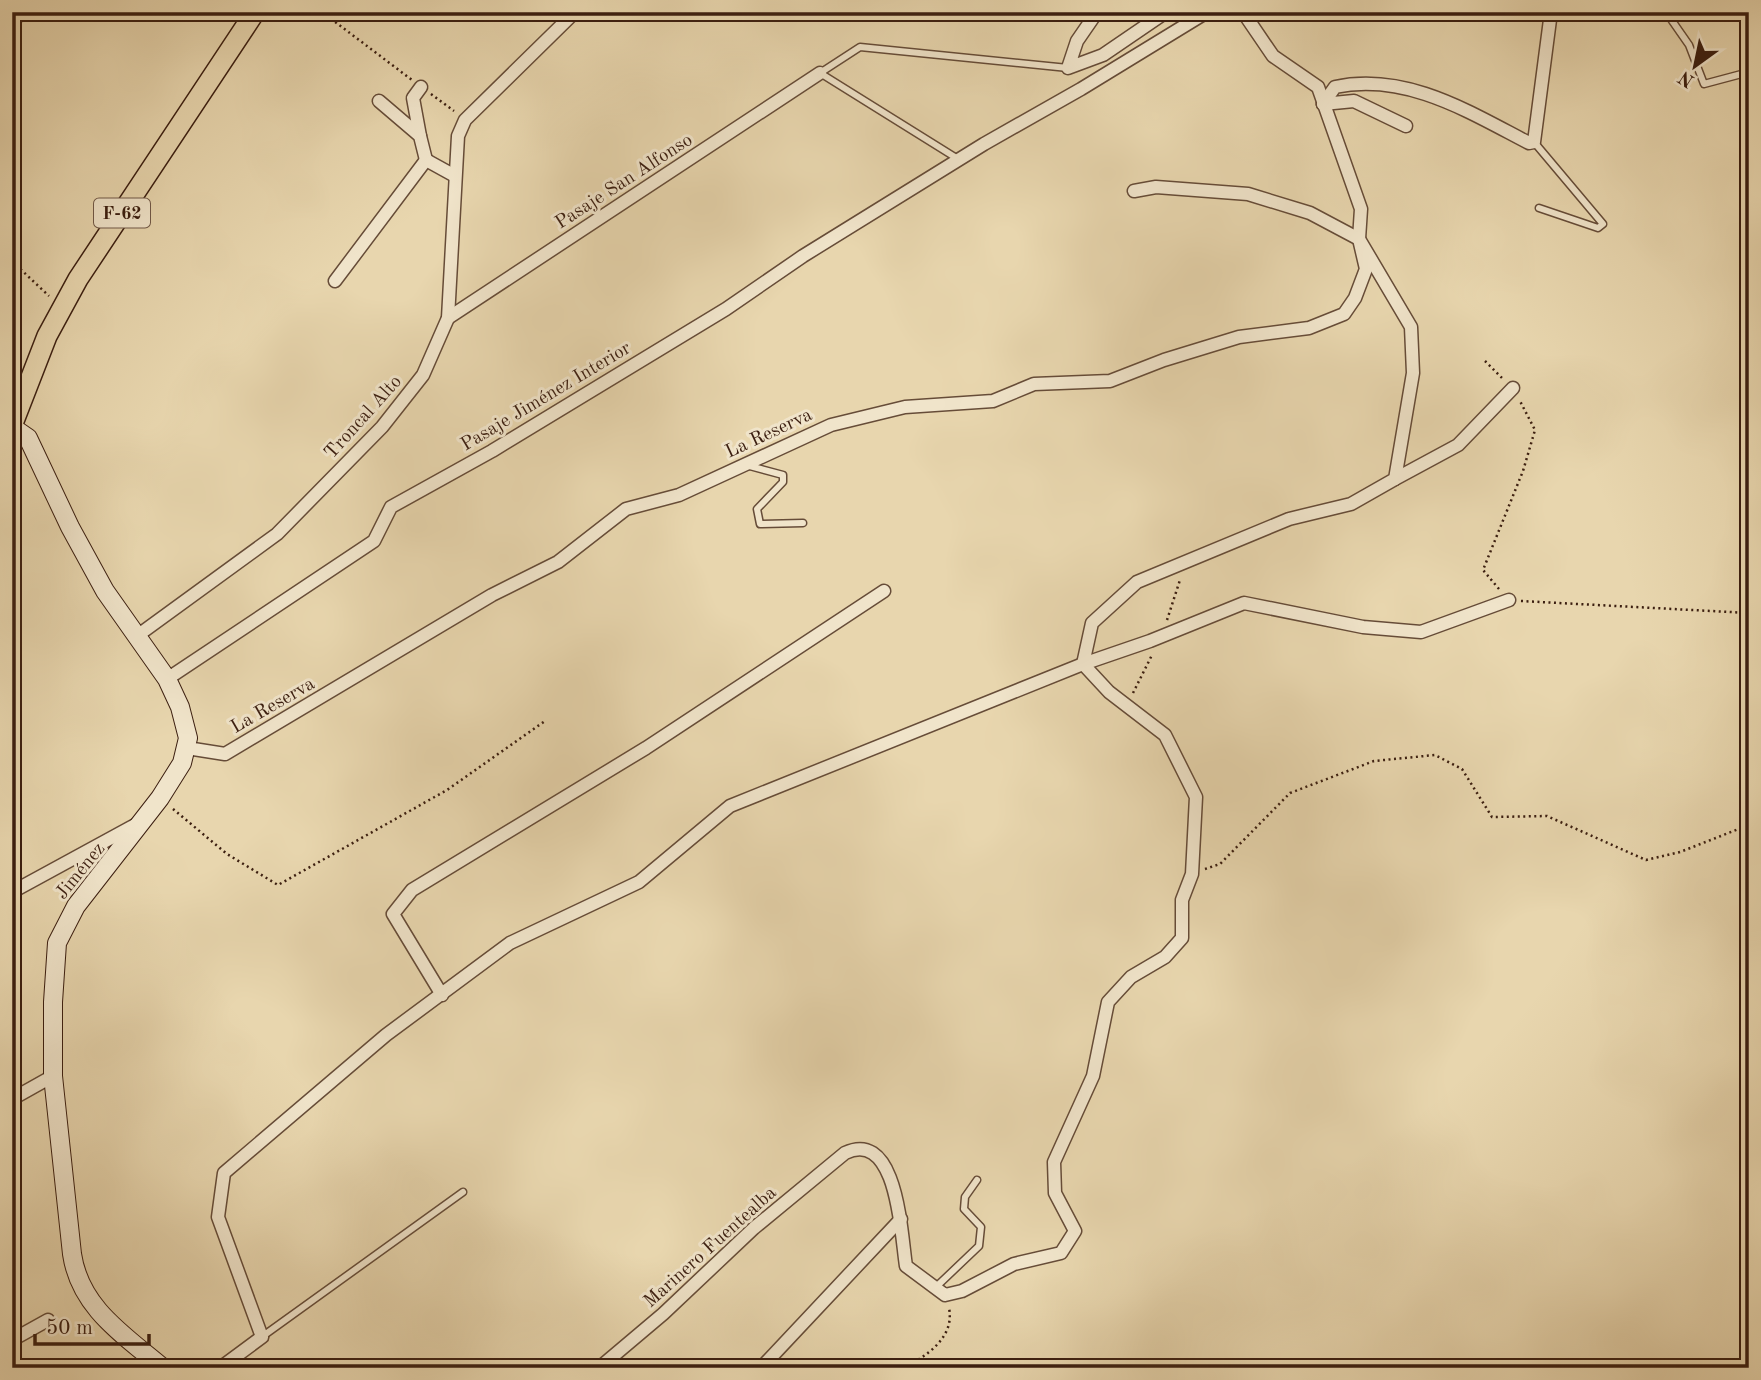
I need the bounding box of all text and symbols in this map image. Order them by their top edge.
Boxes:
north arrow [1660,32,1730,102]
text: N [1675,66,1698,90]
street label: Pasaje San Alfonso [552,131,696,233]
road number: F-62 [94,198,150,228]
street label: Pasaje Jiménez Interior [458,339,635,455]
street label: Troncal Alto [322,372,406,463]
street label: La Reserva [723,406,816,463]
street label: La Reserva [228,674,319,738]
street label: Jiménez [53,840,109,903]
street label: Marinero Fuentealba [641,1183,781,1312]
scale bar [35,1303,149,1347]
text: 50 m [46,1318,93,1339]

